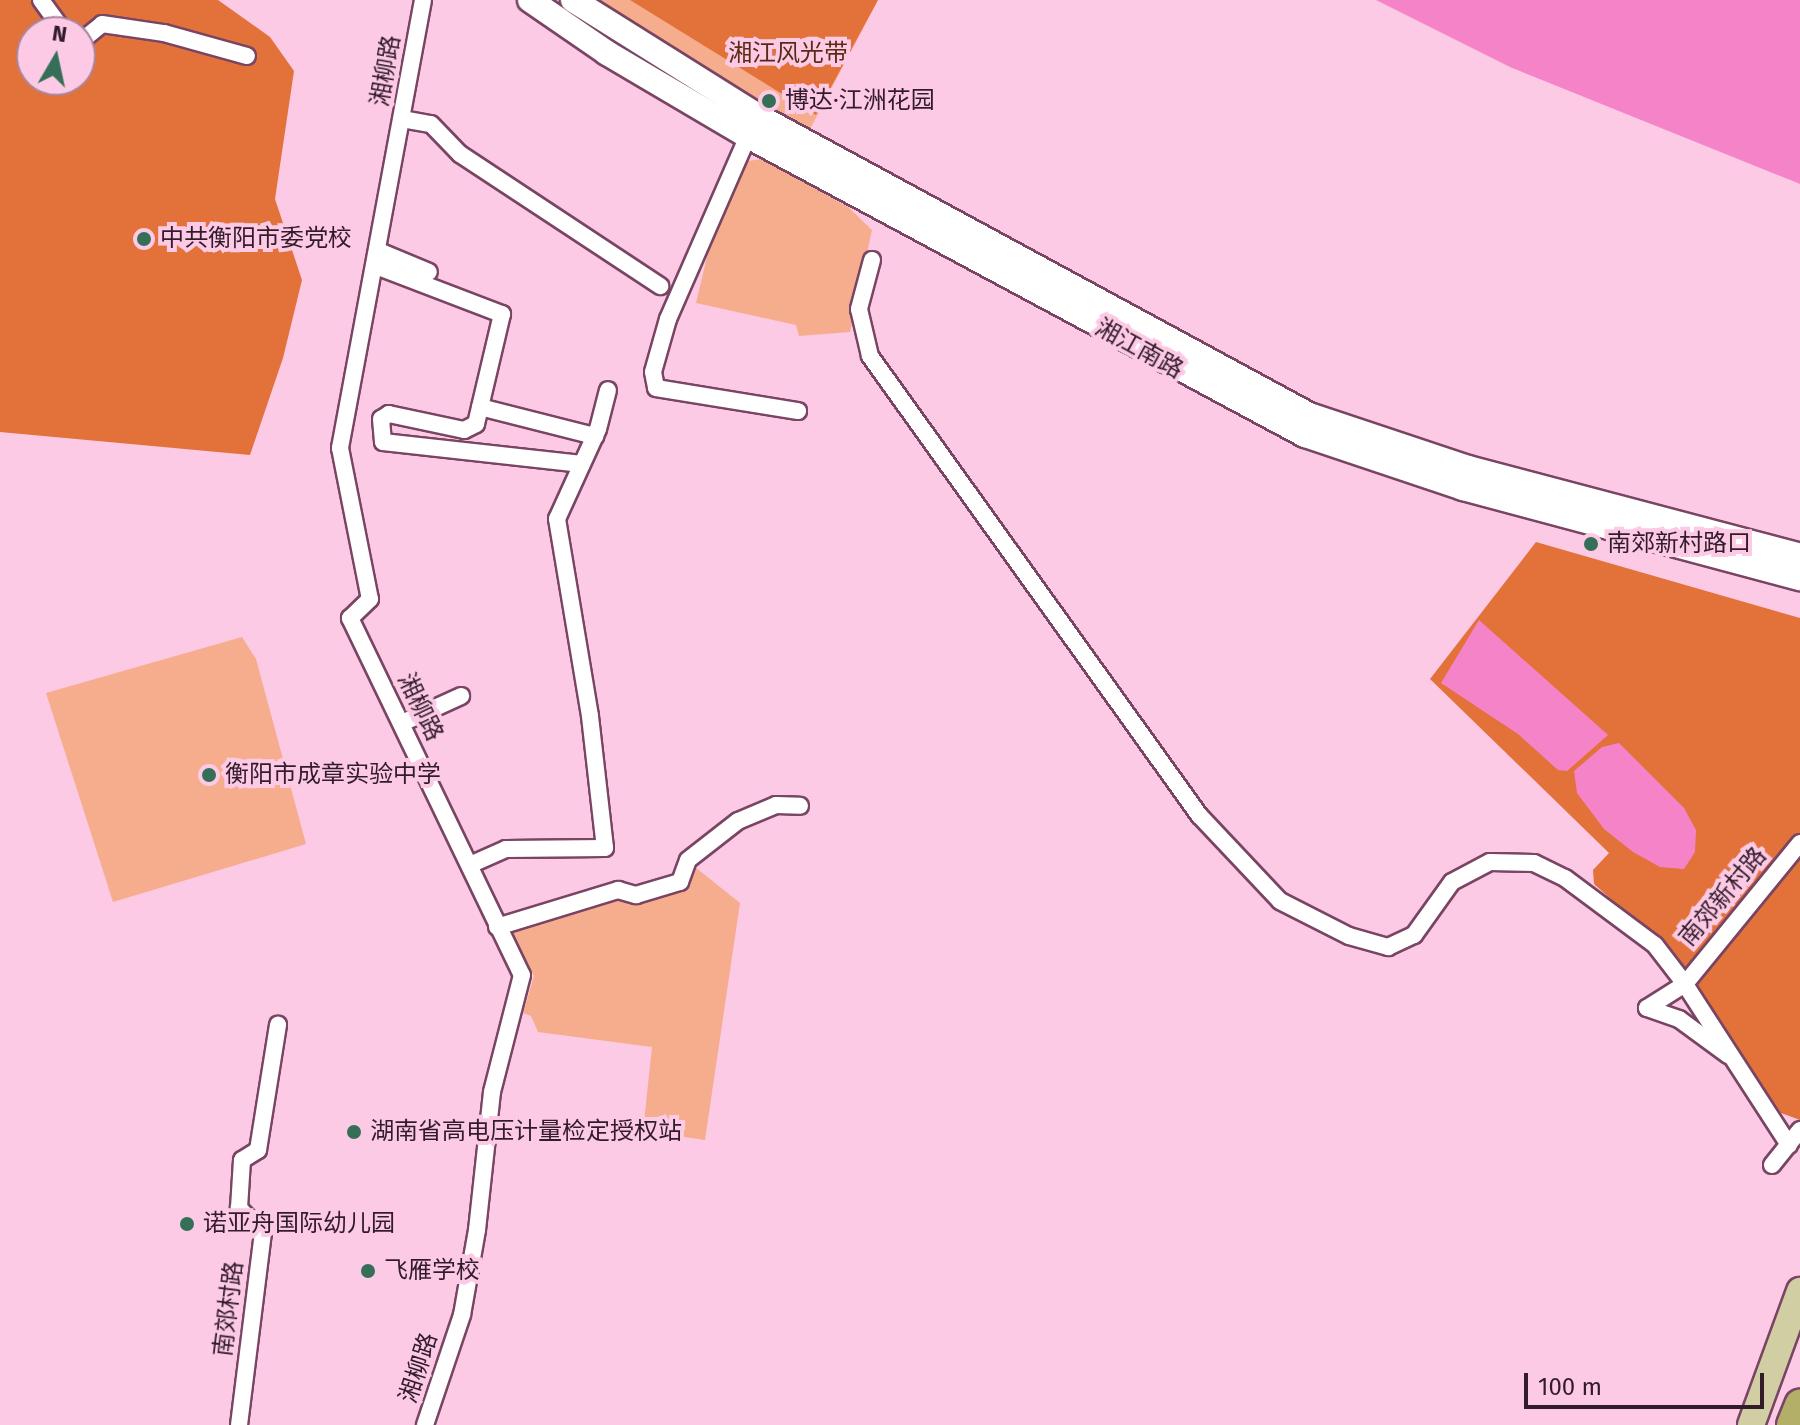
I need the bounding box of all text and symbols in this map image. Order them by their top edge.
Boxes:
north arrow [16,16,96,96]
text: N [50,19,69,48]
street label: 湘柳路 [366,33,406,109]
park label: 湘江风光带 [728,40,848,68]
place label: 博达·江洲花园 [785,87,935,115]
marker: 博达·江洲花园 [760,92,778,110]
place label: 中共衡阳市委党校 [160,225,352,253]
marker: 中共衡阳市委党校 [135,230,153,248]
street label: 湘江南路 [1090,313,1188,385]
place label: 南郊新村路口 [1607,530,1751,558]
marker: 南郊新村路口 [1582,535,1600,553]
street label: 湘柳路 [391,668,449,746]
place label: 衡阳市成章实验中学 [225,761,441,789]
marker: 衡阳市成章实验中学 [200,766,218,784]
street label: 南郊新村路 [1673,842,1773,952]
place label: 湖南省高电压计量检定授权站 [370,1118,682,1146]
marker: 湖南省高电压计量检定授权站 [345,1123,363,1141]
place label: 诺亚舟国际幼儿园 [203,1210,395,1238]
marker: 诺亚舟国际幼儿园 [178,1215,196,1233]
place label: 飞雁学校 [384,1257,480,1285]
street label: 南郊村路 [209,1260,249,1358]
marker: 飞雁学校 [359,1262,377,1280]
street label: 湘柳路 [394,1329,444,1407]
scale bar [1528,1357,1768,1407]
text: 100 m [1538,1373,1602,1401]

